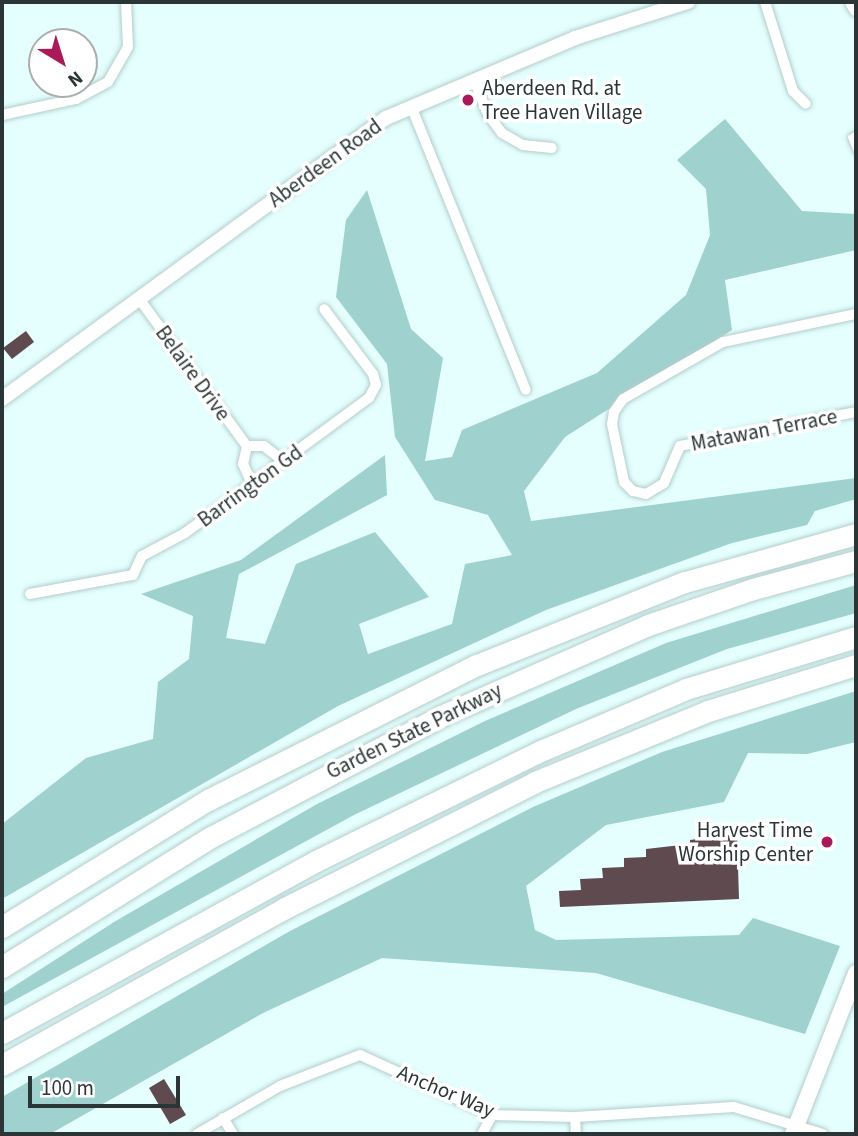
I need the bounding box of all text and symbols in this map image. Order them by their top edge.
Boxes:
north arrow [28,28,98,98]
text: N [62,64,88,93]
place label: Aberdeen Rd. at Tree Haven Village [482,75,642,125]
marker: Aberdeen Rd. at Tree Haven Village [460,92,476,108]
street label: Aberdeen Road [263,113,387,213]
street label: Belaire Drive [150,321,236,425]
street label: Matawan Terrace [689,403,839,457]
street label: Barrington Gd [193,440,307,532]
street label: Garden State Parkway [322,678,506,784]
place label: Harvest Time Worship Center [678,817,813,867]
marker: Harvest Time Worship Center [819,834,835,850]
street label: Anchor Way [394,1059,498,1123]
scale bar [32,1062,184,1106]
text: 100 m [41,1073,94,1103]

